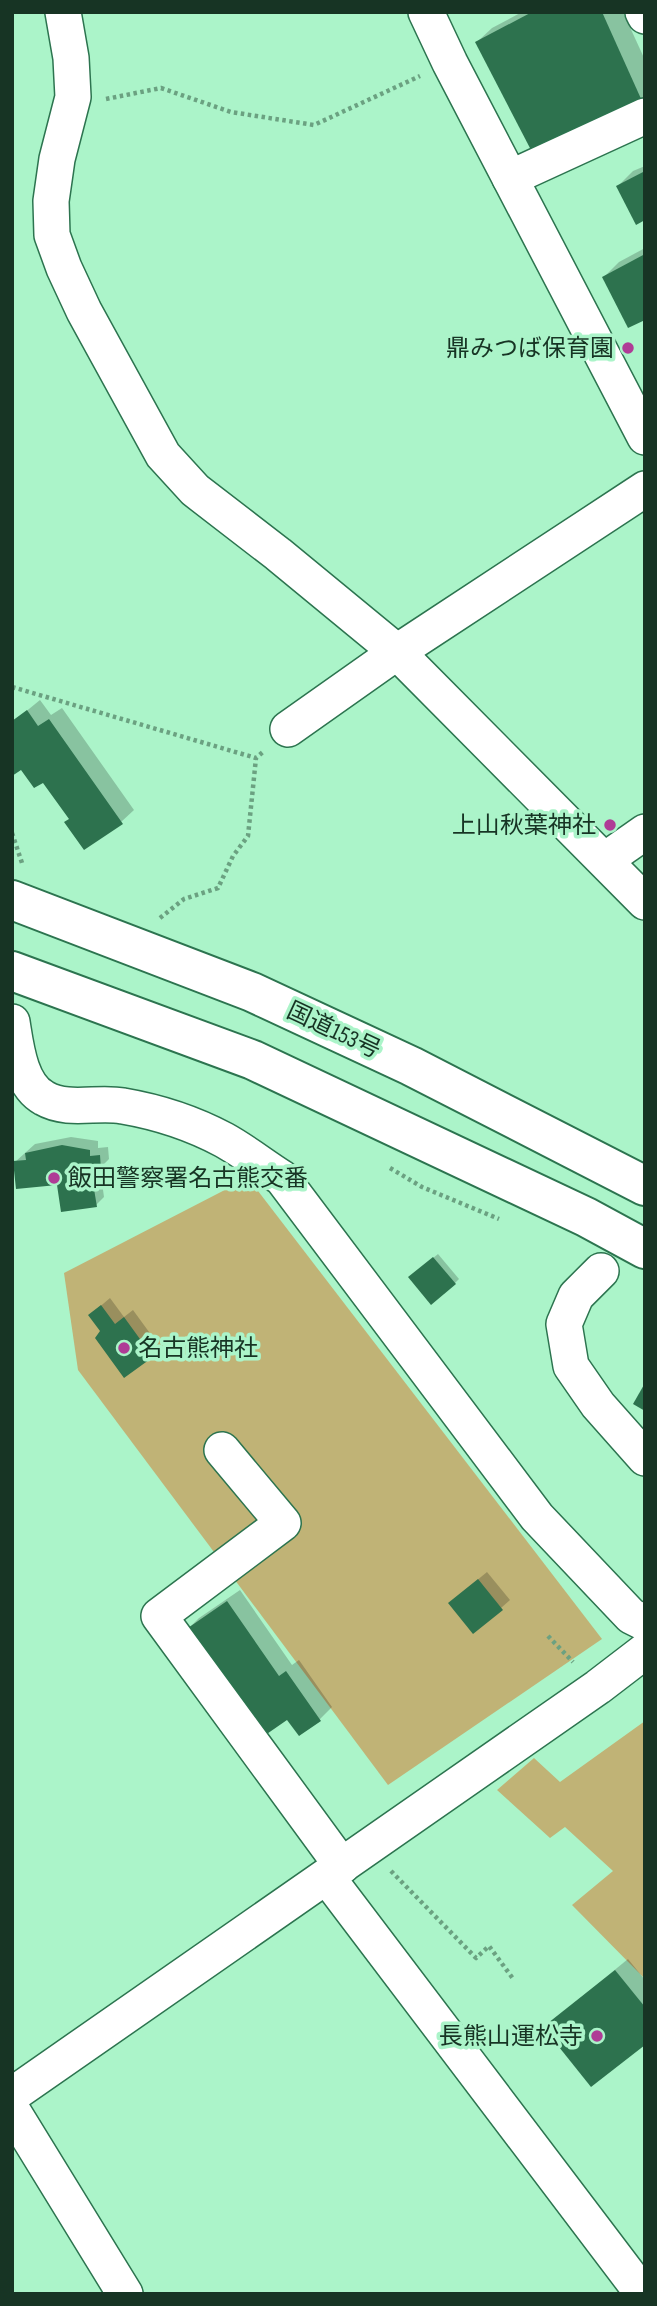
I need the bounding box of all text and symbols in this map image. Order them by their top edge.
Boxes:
place label: 鼎みつば保育園 [446,334,614,363]
marker: 鼎みつば保育園 [620,340,636,356]
place label: 上山秋葉神社 [452,811,596,840]
marker: 上山秋葉神社 [602,817,618,833]
street label: 国道153号 [282,996,385,1065]
place label: 飯田警察署名古熊交番 [68,1164,308,1193]
marker: 飯田警察署名古熊交番 [46,1170,62,1186]
place label: 名古熊神社 [138,1334,258,1363]
marker: 名古熊神社 [116,1340,132,1356]
place label: 長熊山運松寺 [439,2022,583,2051]
marker: 長熊山運松寺 [589,2028,605,2044]

